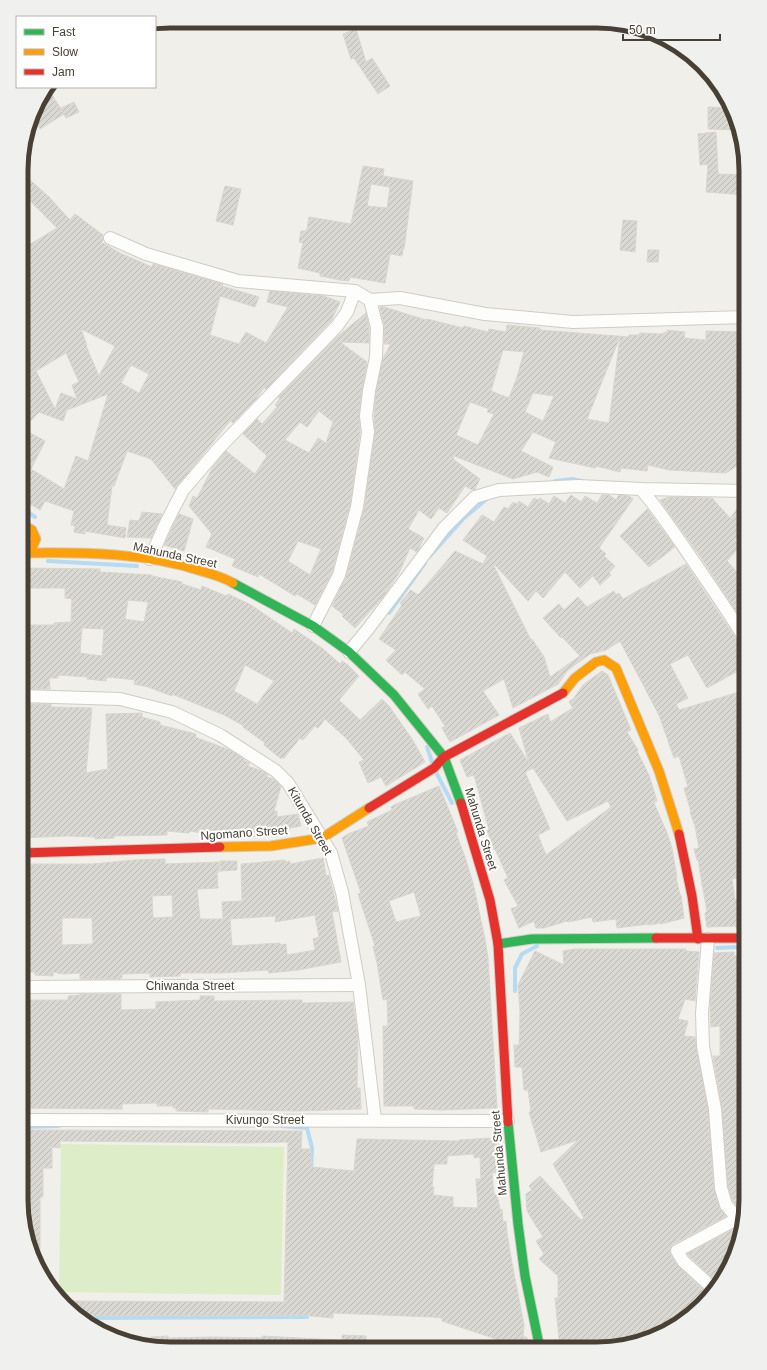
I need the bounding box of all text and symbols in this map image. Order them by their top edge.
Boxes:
legend [16,16,156,88]
scale bar [623,16,720,42]
text: 50 m [629,23,656,37]
text: Fast [52,25,76,39]
text: Slow [52,45,78,59]
text: Jam [52,65,75,79]
street label: Mahunda Street [132,539,219,571]
street label: Kitunda Street [285,785,335,858]
street label: Mahunda Street [462,786,500,873]
street label: Ngomano Street [200,823,289,843]
street label: Chiwanda Street [146,979,235,993]
street label: Mahunda Street [488,1109,510,1196]
street label: Kivungo Street [226,1113,305,1127]

